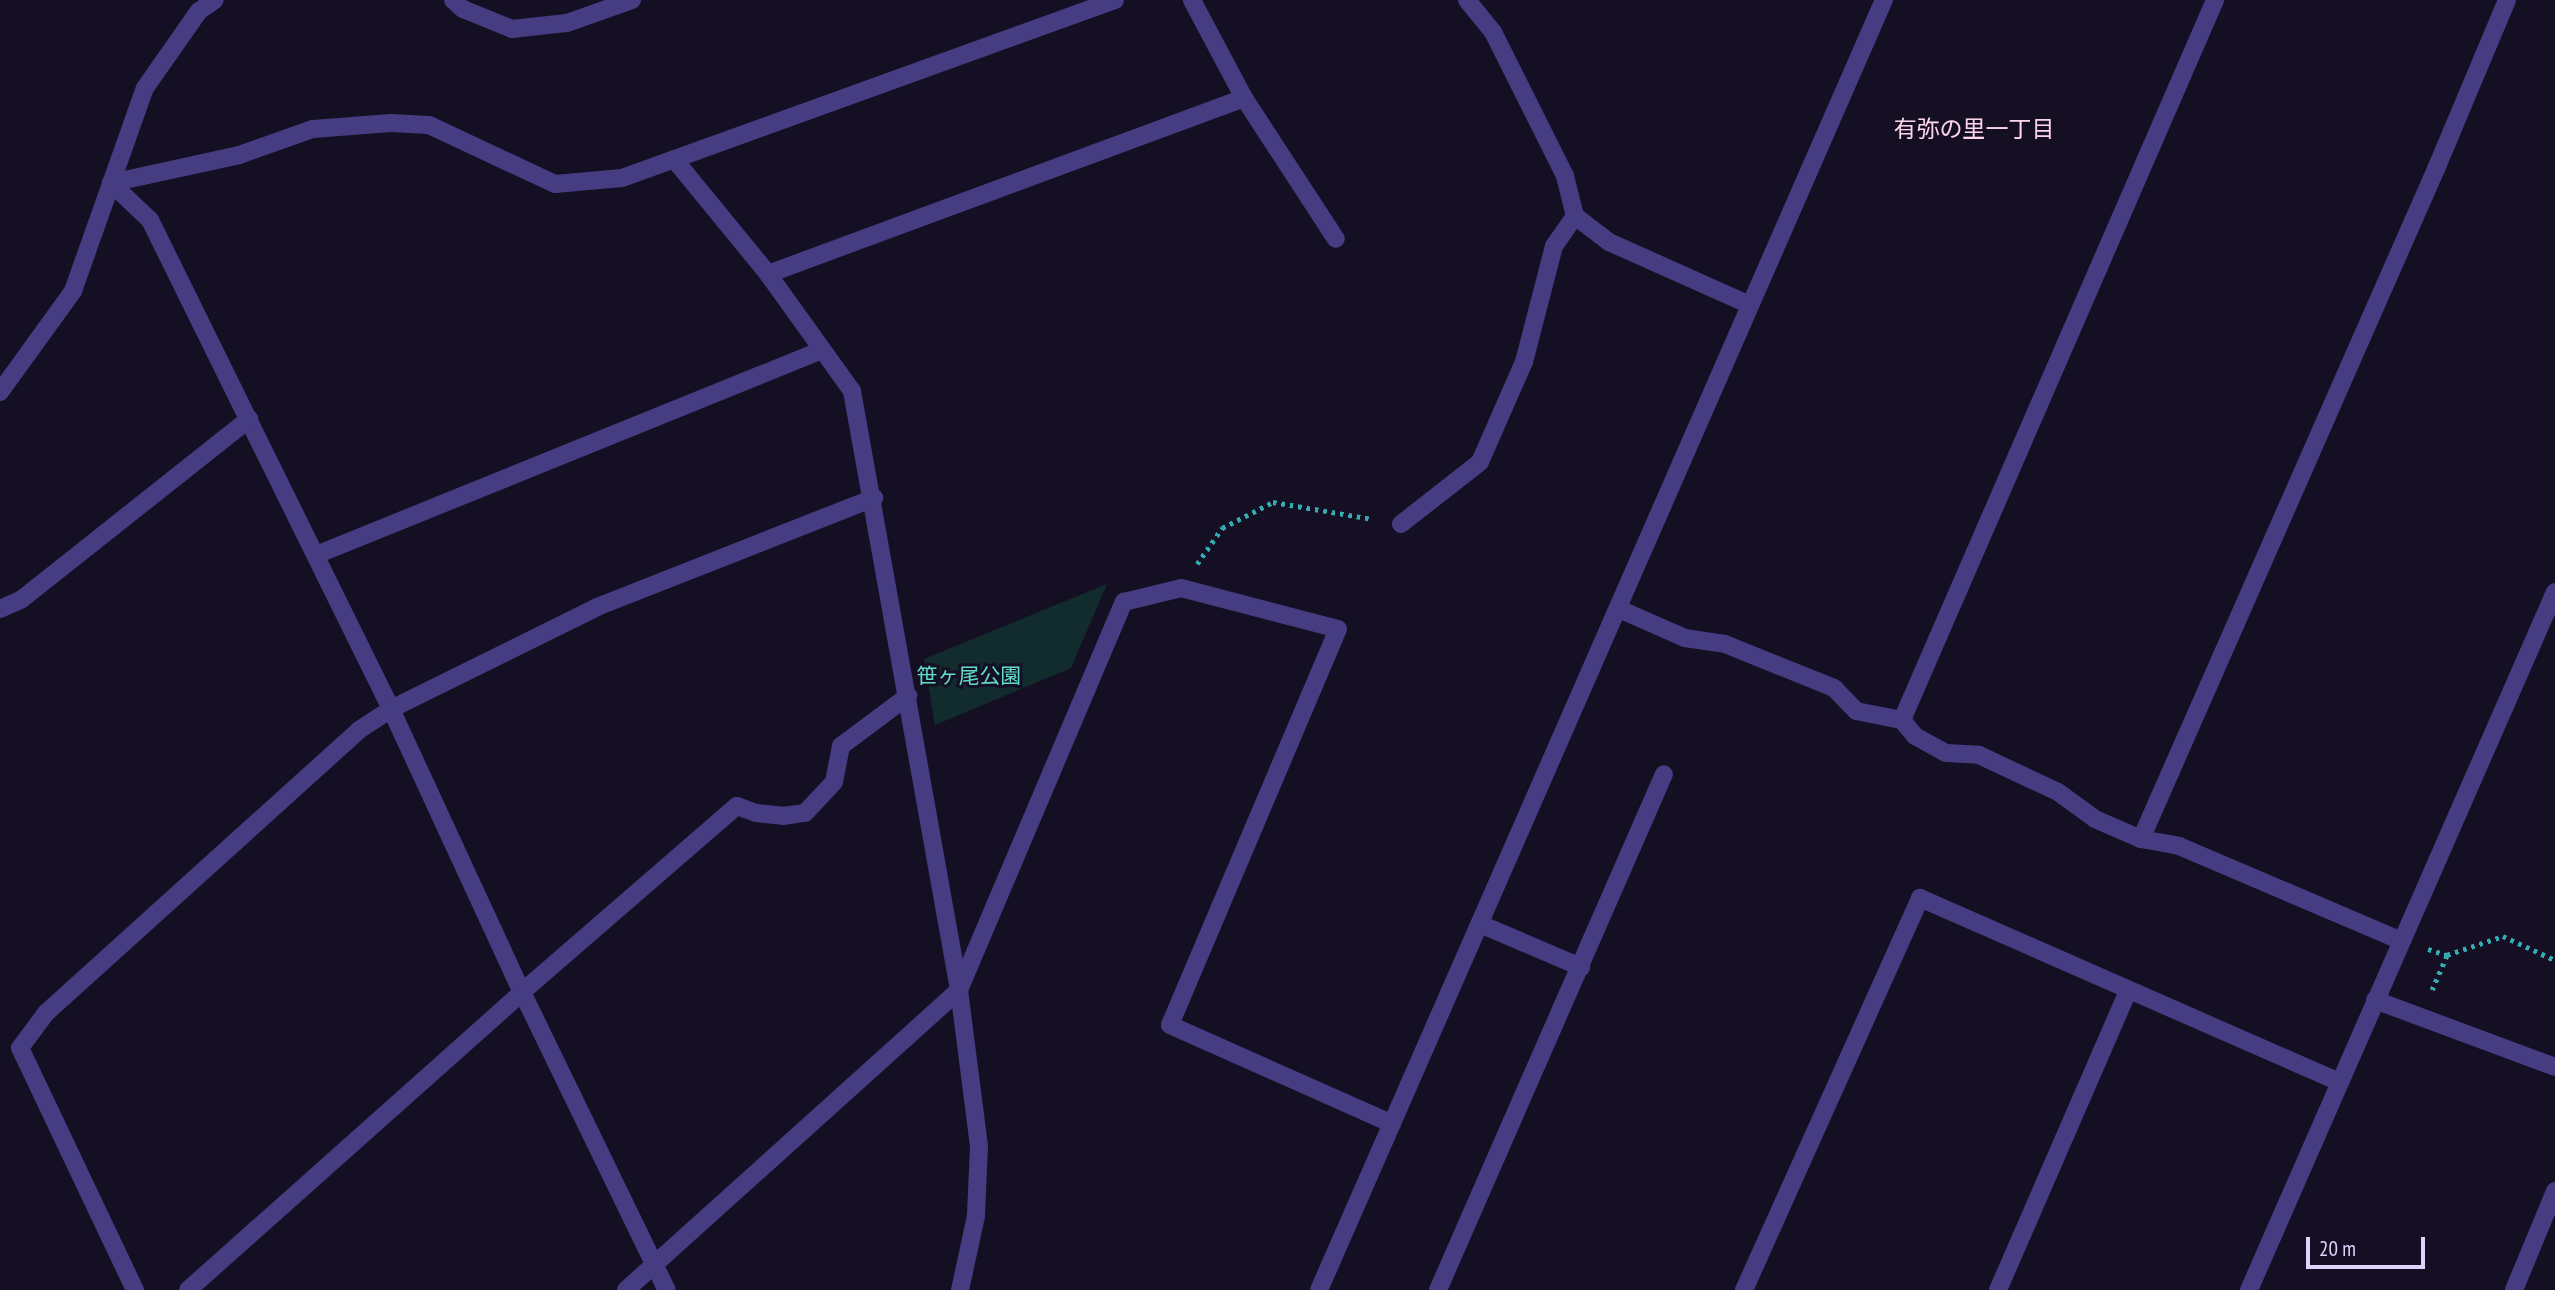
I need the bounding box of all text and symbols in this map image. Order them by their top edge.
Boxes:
district label: 有弥の里一丁目 [1894,115,2054,143]
park label: 笹ヶ尾公園 [917,663,1021,689]
scale bar [2310,1224,2429,1268]
text: 20 m [2319,1235,2356,1262]

